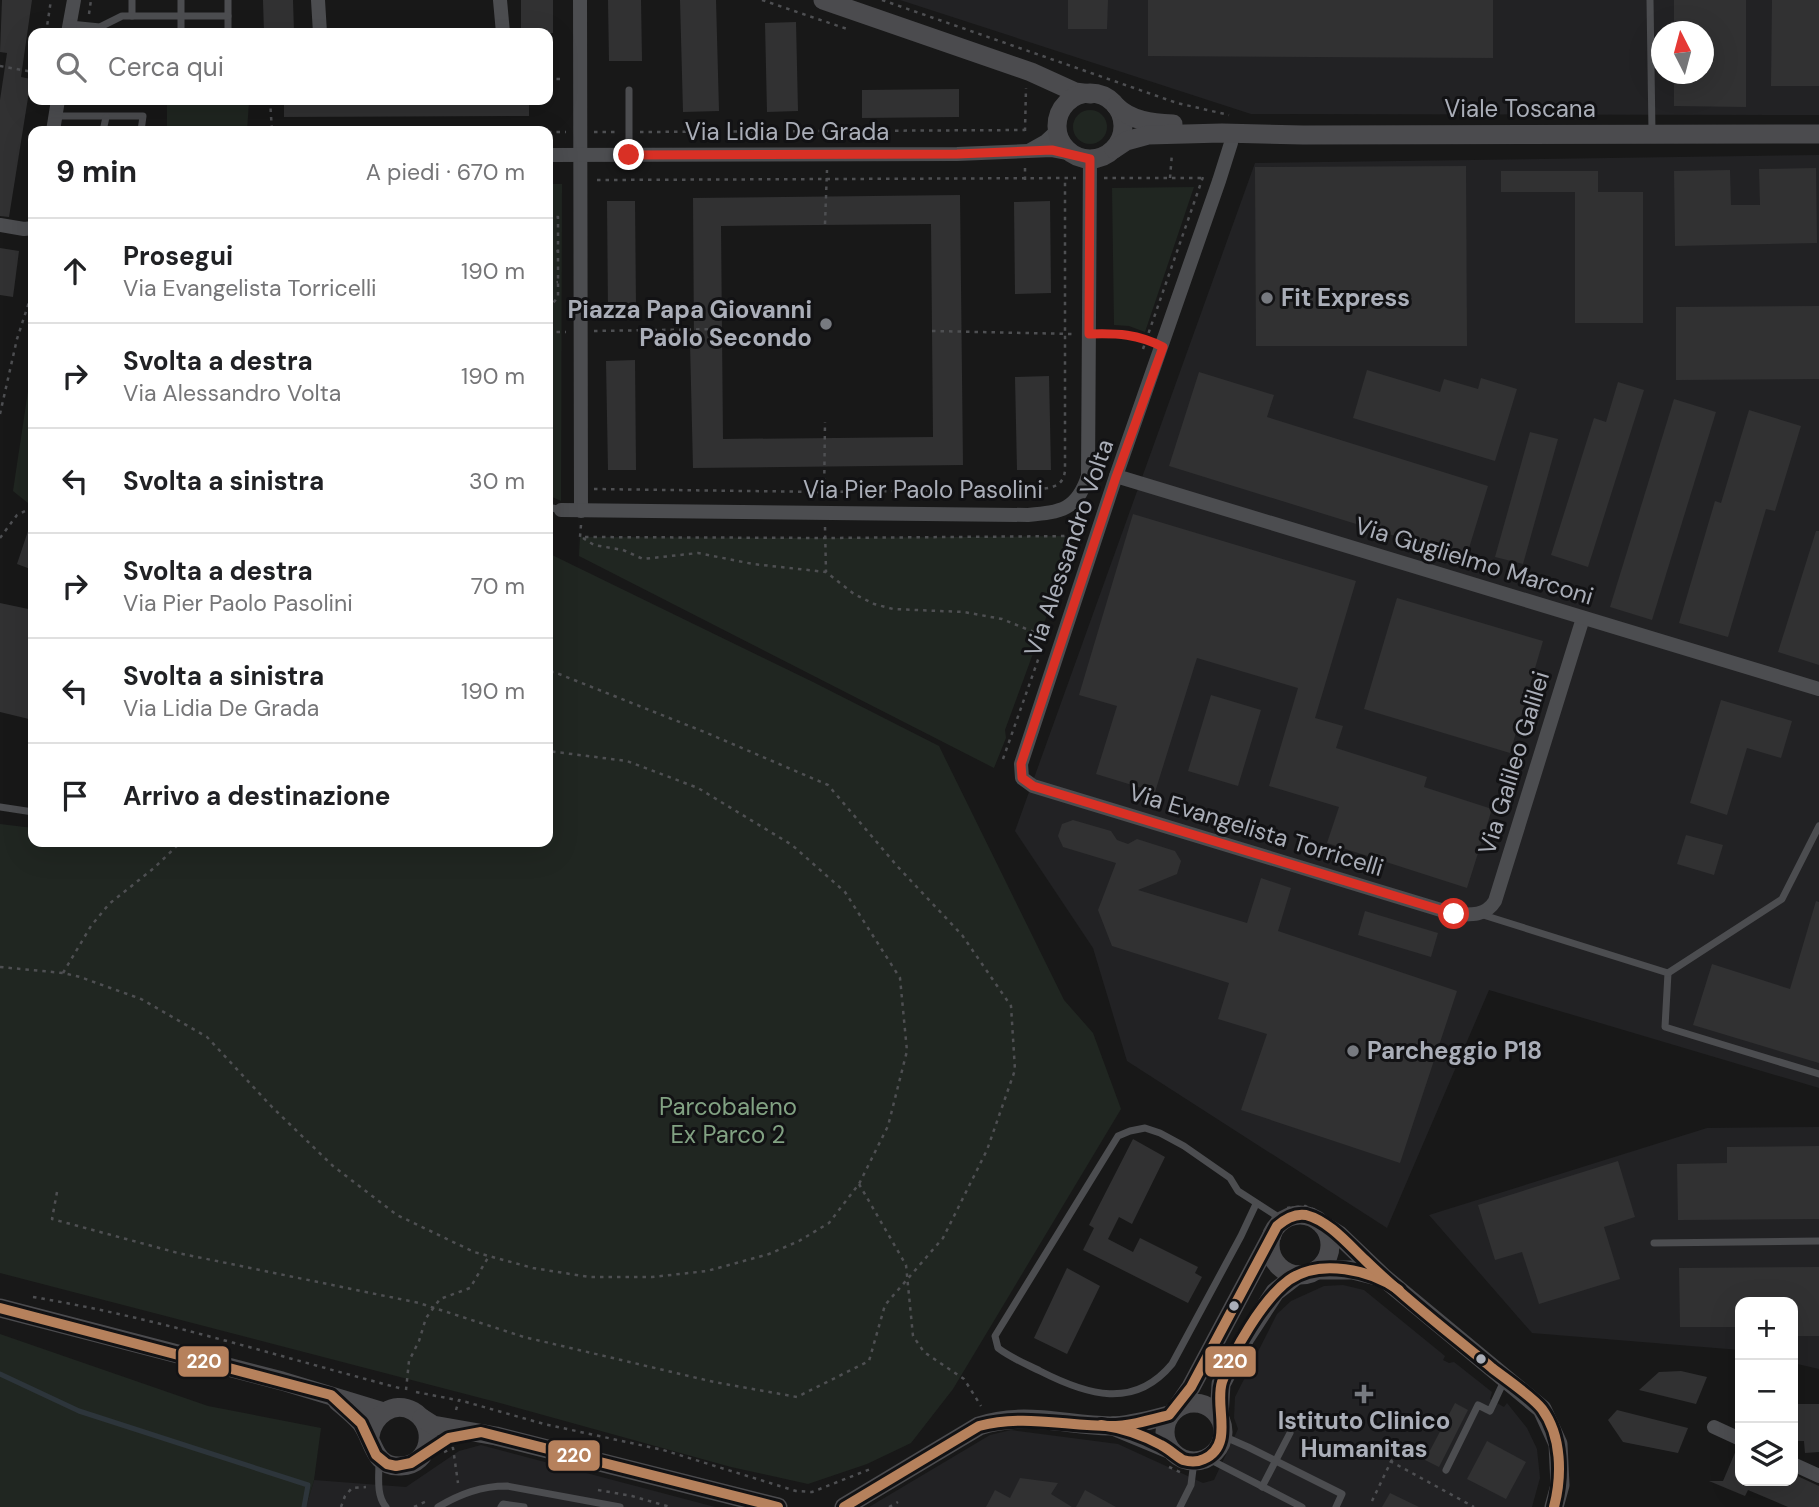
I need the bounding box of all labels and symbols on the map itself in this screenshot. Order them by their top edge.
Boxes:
north arrow [1651,21,1714,84]
street label: Viale Toscana [1444,93,1596,124]
street label: Via Lidia De Grada [685,116,889,147]
route end [613,139,644,170]
place label: Fit Express [1281,282,1410,313]
marker: Fit Express [1259,290,1275,306]
place label: Piazza Papa Giovanni Paolo Secondo [568,294,812,353]
marker: Piazza Papa Giovanni Paolo Secondo [818,316,834,332]
street label: Via Alessandro Volta [1017,435,1120,661]
street label: Via Pier Paolo Pasolini [803,474,1043,505]
street label: Via Guglielmo Marconi [1351,509,1597,612]
street label: Via Galileo Galilei [1471,667,1556,858]
street label: Via Evangelista Torricelli [1125,776,1387,883]
route start [1438,898,1469,929]
place label: Parcheggio P18 [1367,1035,1542,1066]
marker: Parcheggio P18 [1345,1043,1361,1059]
park label: Parcobaleno Ex Parco 2 [659,1091,797,1150]
unlabelled marker [1227,1299,1241,1313]
line badge: 220 [177,1345,230,1378]
line badge: 220 [1204,1345,1257,1378]
text: 220 [186,1349,222,1374]
text: 220 [1212,1349,1248,1374]
unlabelled marker [1474,1352,1488,1366]
marker: Istituto Clinico Humanitas [1354,1384,1374,1404]
place label: Istituto Clinico Humanitas [1278,1405,1450,1464]
line badge: 220 [547,1439,601,1472]
text: 220 [556,1443,592,1468]

